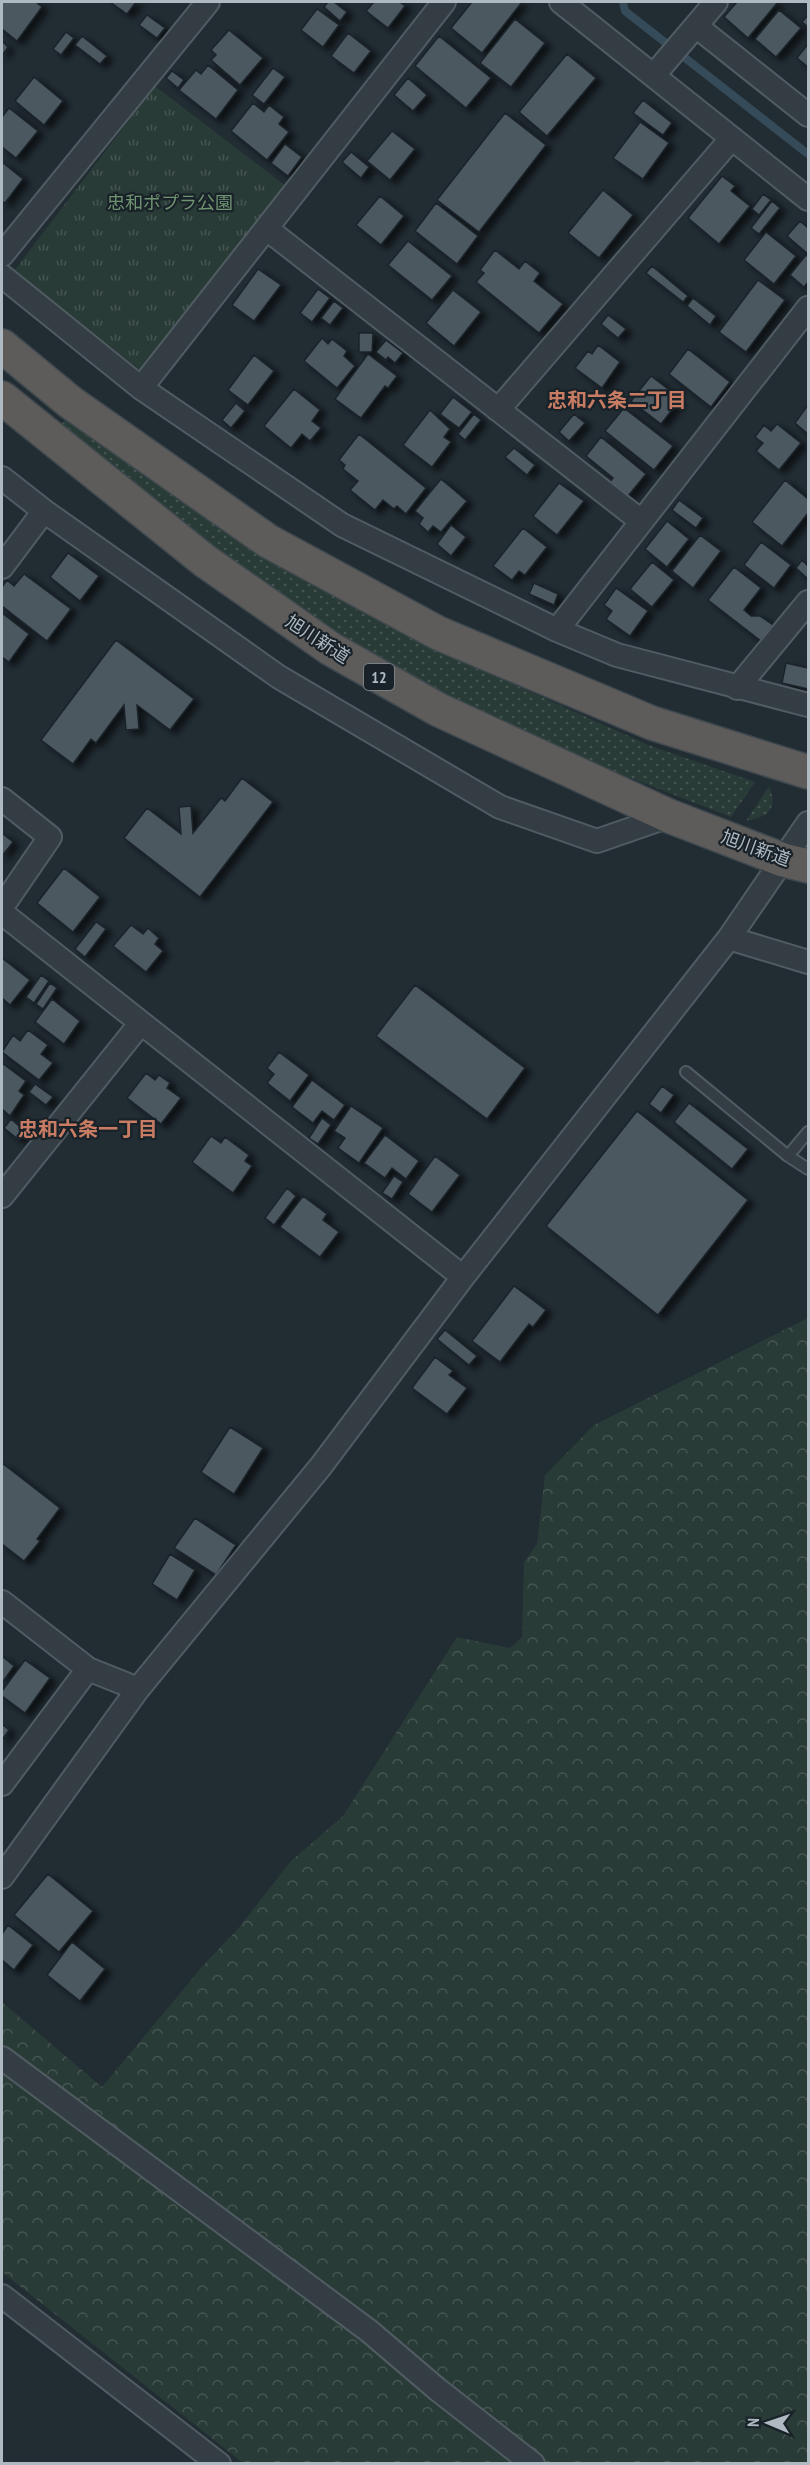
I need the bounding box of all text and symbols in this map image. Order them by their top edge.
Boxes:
park label: 忠和ポプラ公園 [107,191,233,214]
district label: 忠和六条二丁目 [547,387,687,413]
street label: 旭川新道 [282,610,354,668]
road number: 12 [364,664,394,690]
street label: 旭川新道 [718,825,794,871]
district label: 忠和六条一丁目 [18,1116,158,1142]
north arrow [738,2393,798,2453]
text: N [743,2418,763,2427]

